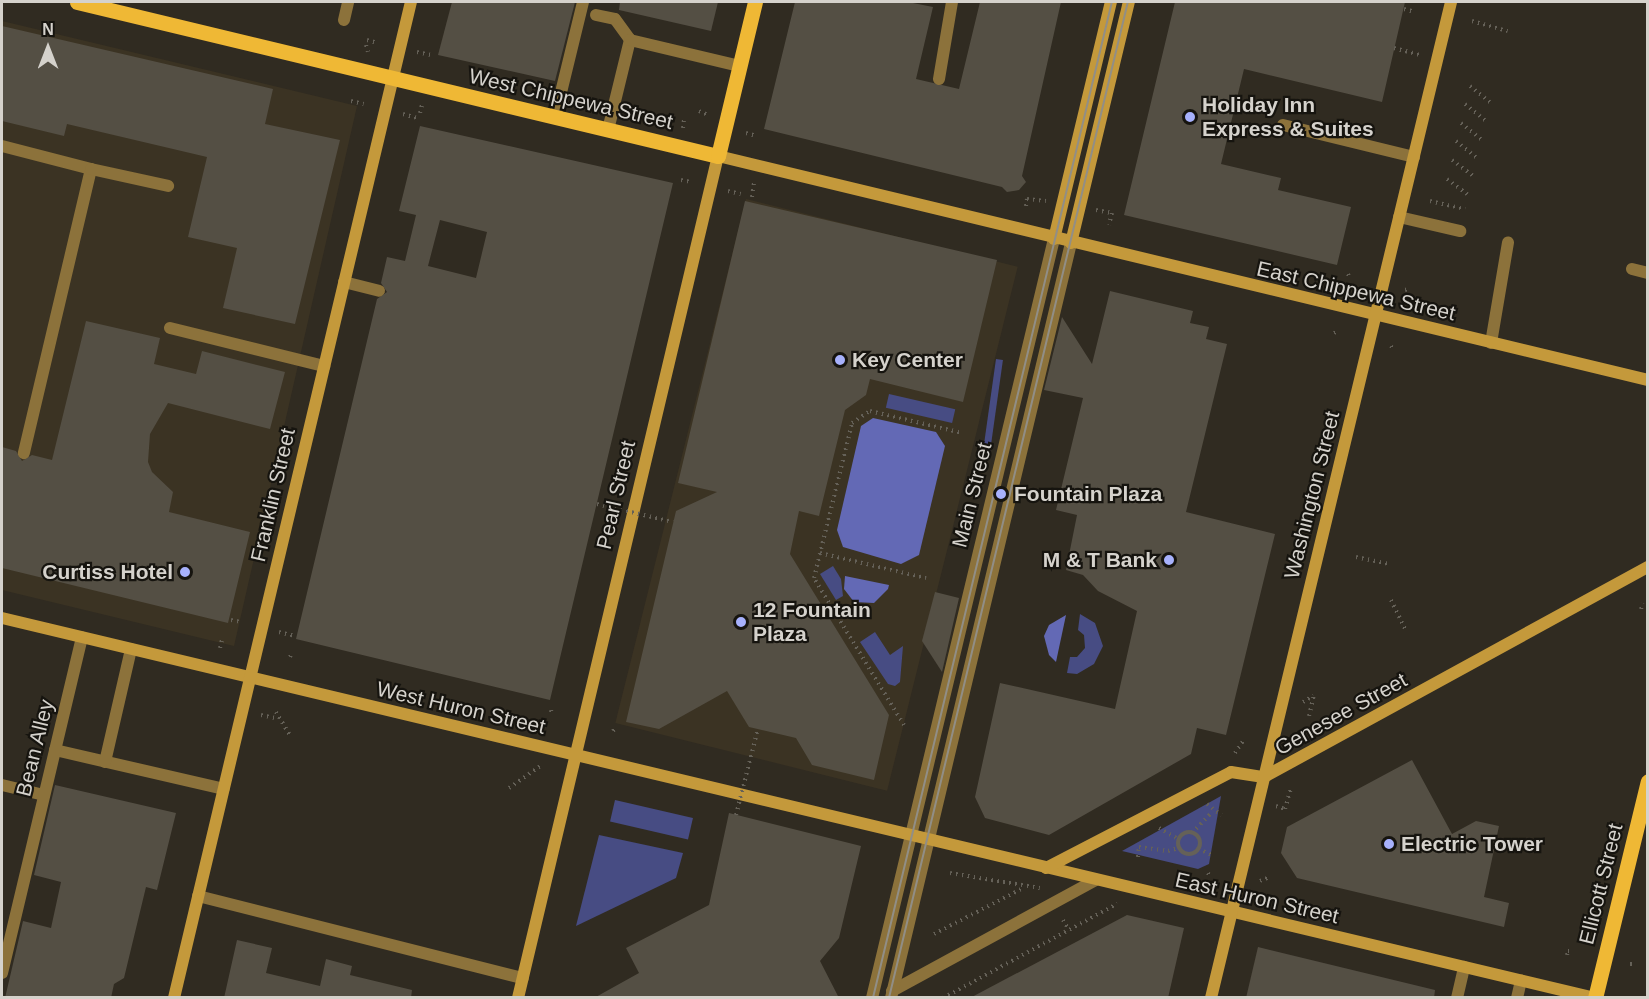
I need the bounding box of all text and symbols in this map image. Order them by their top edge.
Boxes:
north arrow [18,18,78,78]
text: N [42,21,54,38]
street label: West Chippewa Street [467,63,675,135]
place label: Holiday Inn Express & Suites [1202,92,1374,142]
marker: Holiday Inn Express & Suites [1183,110,1197,124]
street label: East Chippewa Street [1254,256,1458,326]
place label: Key Center [852,347,963,373]
marker: Key Center [833,353,847,367]
street label: Washington Street [1279,409,1345,581]
street label: Franklin Street [245,426,301,564]
street label: Pearl Street [591,438,641,552]
street label: Main Street [947,440,997,550]
place label: Fountain Plaza [1014,481,1162,507]
marker: Fountain Plaza [992,485,1010,503]
place label: M & T Bank [1043,547,1157,573]
marker: M & T Bank [1162,553,1176,567]
place label: Curtiss Hotel [42,559,173,585]
marker: Curtiss Hotel [178,565,192,579]
place label: 12 Fountain Plaza [753,597,871,647]
marker: 12 Fountain Plaza [734,615,748,629]
street label: Genesee Street [1271,667,1411,761]
street label: West Huron Street [374,676,548,740]
street label: Bean Alley [11,696,59,800]
street label: Ellicott Street [1574,821,1628,947]
place label: Electric Tower [1401,831,1543,857]
marker: Electric Tower [1382,837,1396,851]
street label: East Huron Street [1173,867,1341,929]

